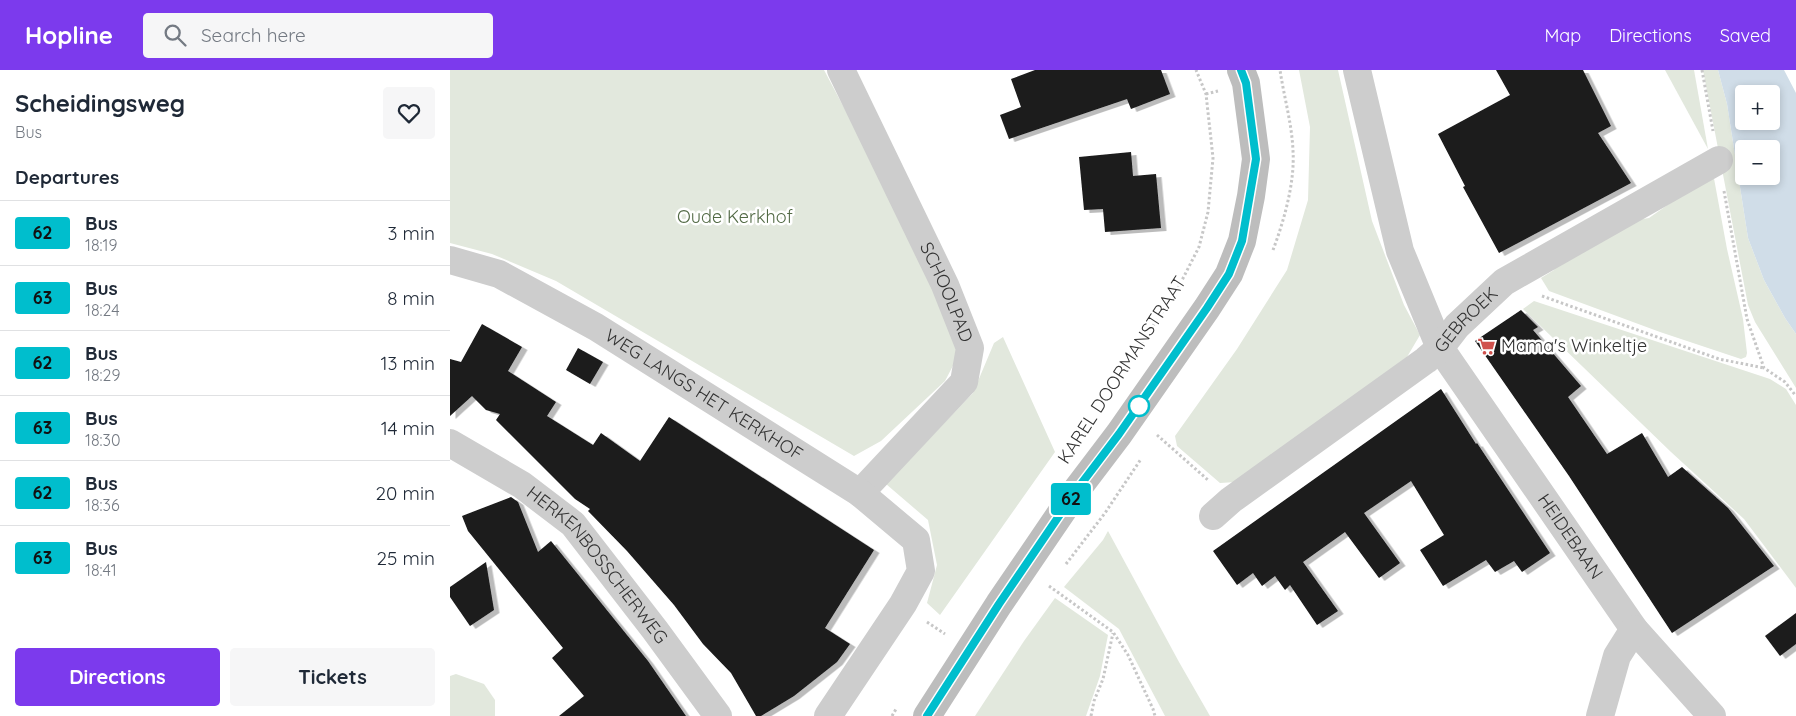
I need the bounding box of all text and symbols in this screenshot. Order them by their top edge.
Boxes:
search box [143,13,493,58]
text: Hopline [25,20,113,50]
icon: search [161,21,189,49]
text: Search here [201,23,306,47]
text: Map [1544,24,1581,47]
text: Directions [1609,24,1692,47]
text: Saved [1720,24,1771,47]
map controls [1735,85,1780,185]
button: + [1735,85,1780,130]
button: heart [383,87,435,139]
text: Scheidingsweg [15,88,185,118]
text: Bus [15,122,42,142]
button: − [1735,140,1780,185]
text: Departures [15,165,119,189]
park label: Oude Kerkhof [677,205,794,228]
text: Bus [85,211,118,235]
text: 62 [32,221,53,244]
text: 3 min [387,221,435,245]
text: 18:19 [85,235,117,255]
street label: SCHOOLPAD [915,238,978,345]
street label: KAREL DOORMANSTRAAT [1052,271,1191,468]
text: Bus [85,276,118,300]
street label: GEBROEK [1429,282,1502,357]
text: 63 [33,286,52,309]
text: 8 min [387,286,435,310]
text: 18:24 [85,300,120,320]
street label: WEG LANGS HET KERKHOF [601,324,807,465]
place label: Mama's Winkeltje [1501,334,1647,357]
supermarket icon: Mama's Winkeltje [1477,336,1497,356]
text: Bus [85,341,118,365]
text: 62 [32,351,53,374]
text: 13 min [380,351,435,375]
text: 18:29 [85,365,120,385]
unlabelled marker [1128,395,1150,417]
text: Bus [85,406,118,430]
text: 63 [33,416,52,439]
text: 14 min [381,416,435,440]
text: 18:30 [85,430,120,450]
text: Bus [85,471,118,495]
text: 62 [32,481,53,504]
text: 20 min [376,481,435,505]
street label: HERKENBOSSCHERWEG [522,481,673,648]
line badge: 62 [1048,483,1094,515]
text: 62 [1061,487,1081,510]
street label: HEIDEBAAN [1533,489,1608,583]
text: 18:36 [85,495,120,515]
text: Bus [85,536,118,560]
text: 63 [33,546,52,569]
text: 25 min [377,546,435,570]
text: 18:41 [85,560,117,580]
button: Directions [15,648,220,706]
button: Tickets [230,648,435,706]

